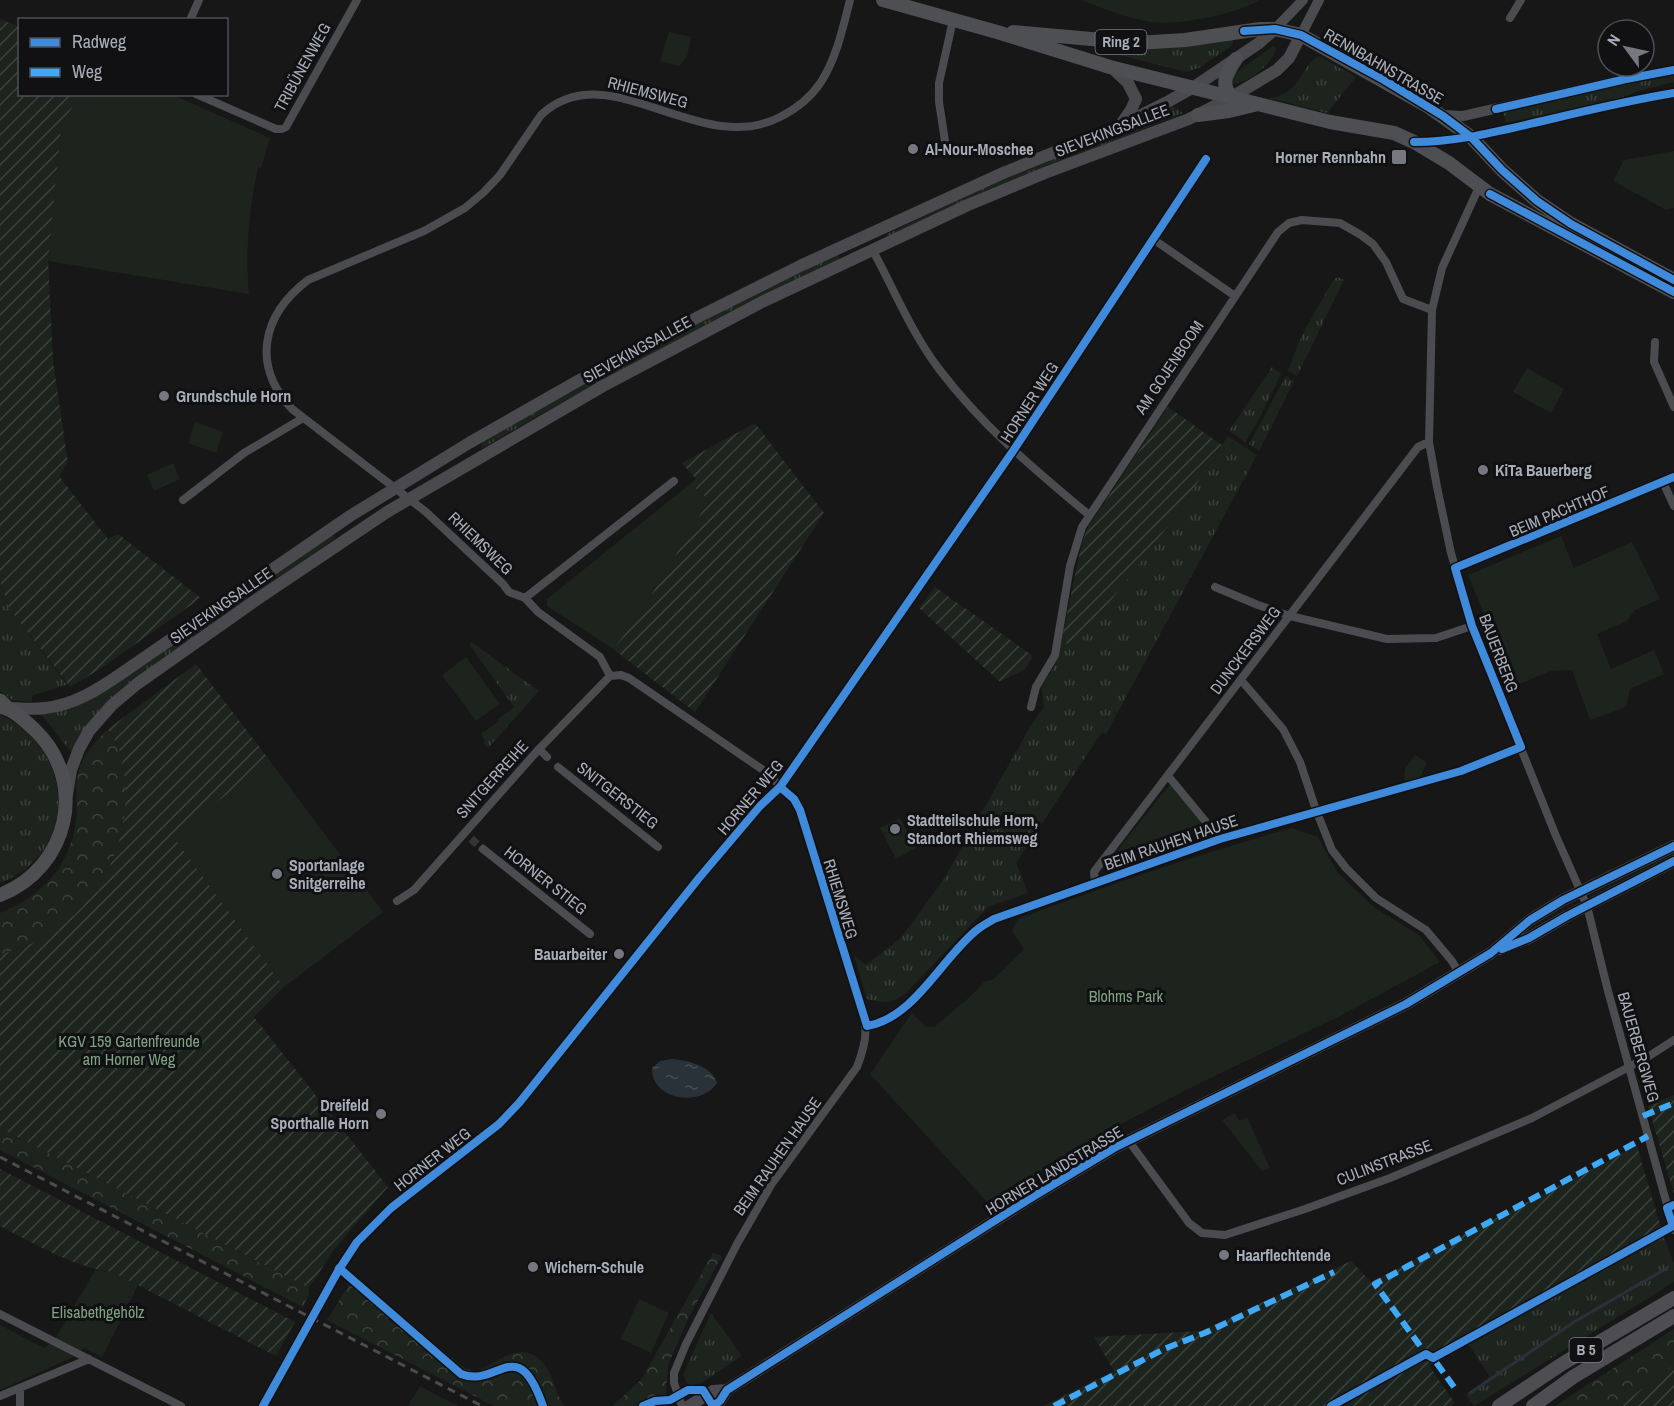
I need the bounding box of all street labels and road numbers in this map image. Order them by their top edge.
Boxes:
street label: TRIBÜNENWEG [269,19,335,115]
street label: RENNBAHNSTRASSE [1320,23,1448,109]
road number: Ring 2 [1096,30,1146,54]
street label: RHIEMSWEG [605,71,691,113]
street label: SIEVEKINGSALLEE [1052,98,1172,162]
street label: SIEVEKINGSALLEE [579,310,695,388]
street label: AM GOJENBOOM [1129,316,1208,419]
street label: HORNER WEG [995,357,1063,447]
street label: BEIM PACHTHOF [1505,480,1613,542]
street label: RHIEMSWEG [444,506,518,580]
street label: SIEVEKINGSALLEE [165,561,277,649]
street label: DUNCKERSWEG [1205,601,1285,699]
street label: BAUERBERG [1474,611,1524,695]
street label: SNITGERREIHE [451,735,533,823]
street label: HORNER WEG [712,755,788,839]
street label: SNITGERSTIEG [573,756,663,834]
street label: BEIM RAUHEN HAUSE [1101,809,1241,875]
street label: HORNER STIEG [500,841,592,919]
street label: RHIEMSWEG [818,856,864,942]
street label: BAUERBERGWEG [1613,989,1665,1105]
street label: BEIM RAUHEN HAUSE [728,1092,826,1220]
street label: HORNER LANDSTRASSE [981,1120,1127,1220]
street label: HORNER WEG [389,1122,475,1196]
street label: CULINSTRASSE [1333,1134,1435,1190]
road number: B 5 [1570,1338,1602,1362]

